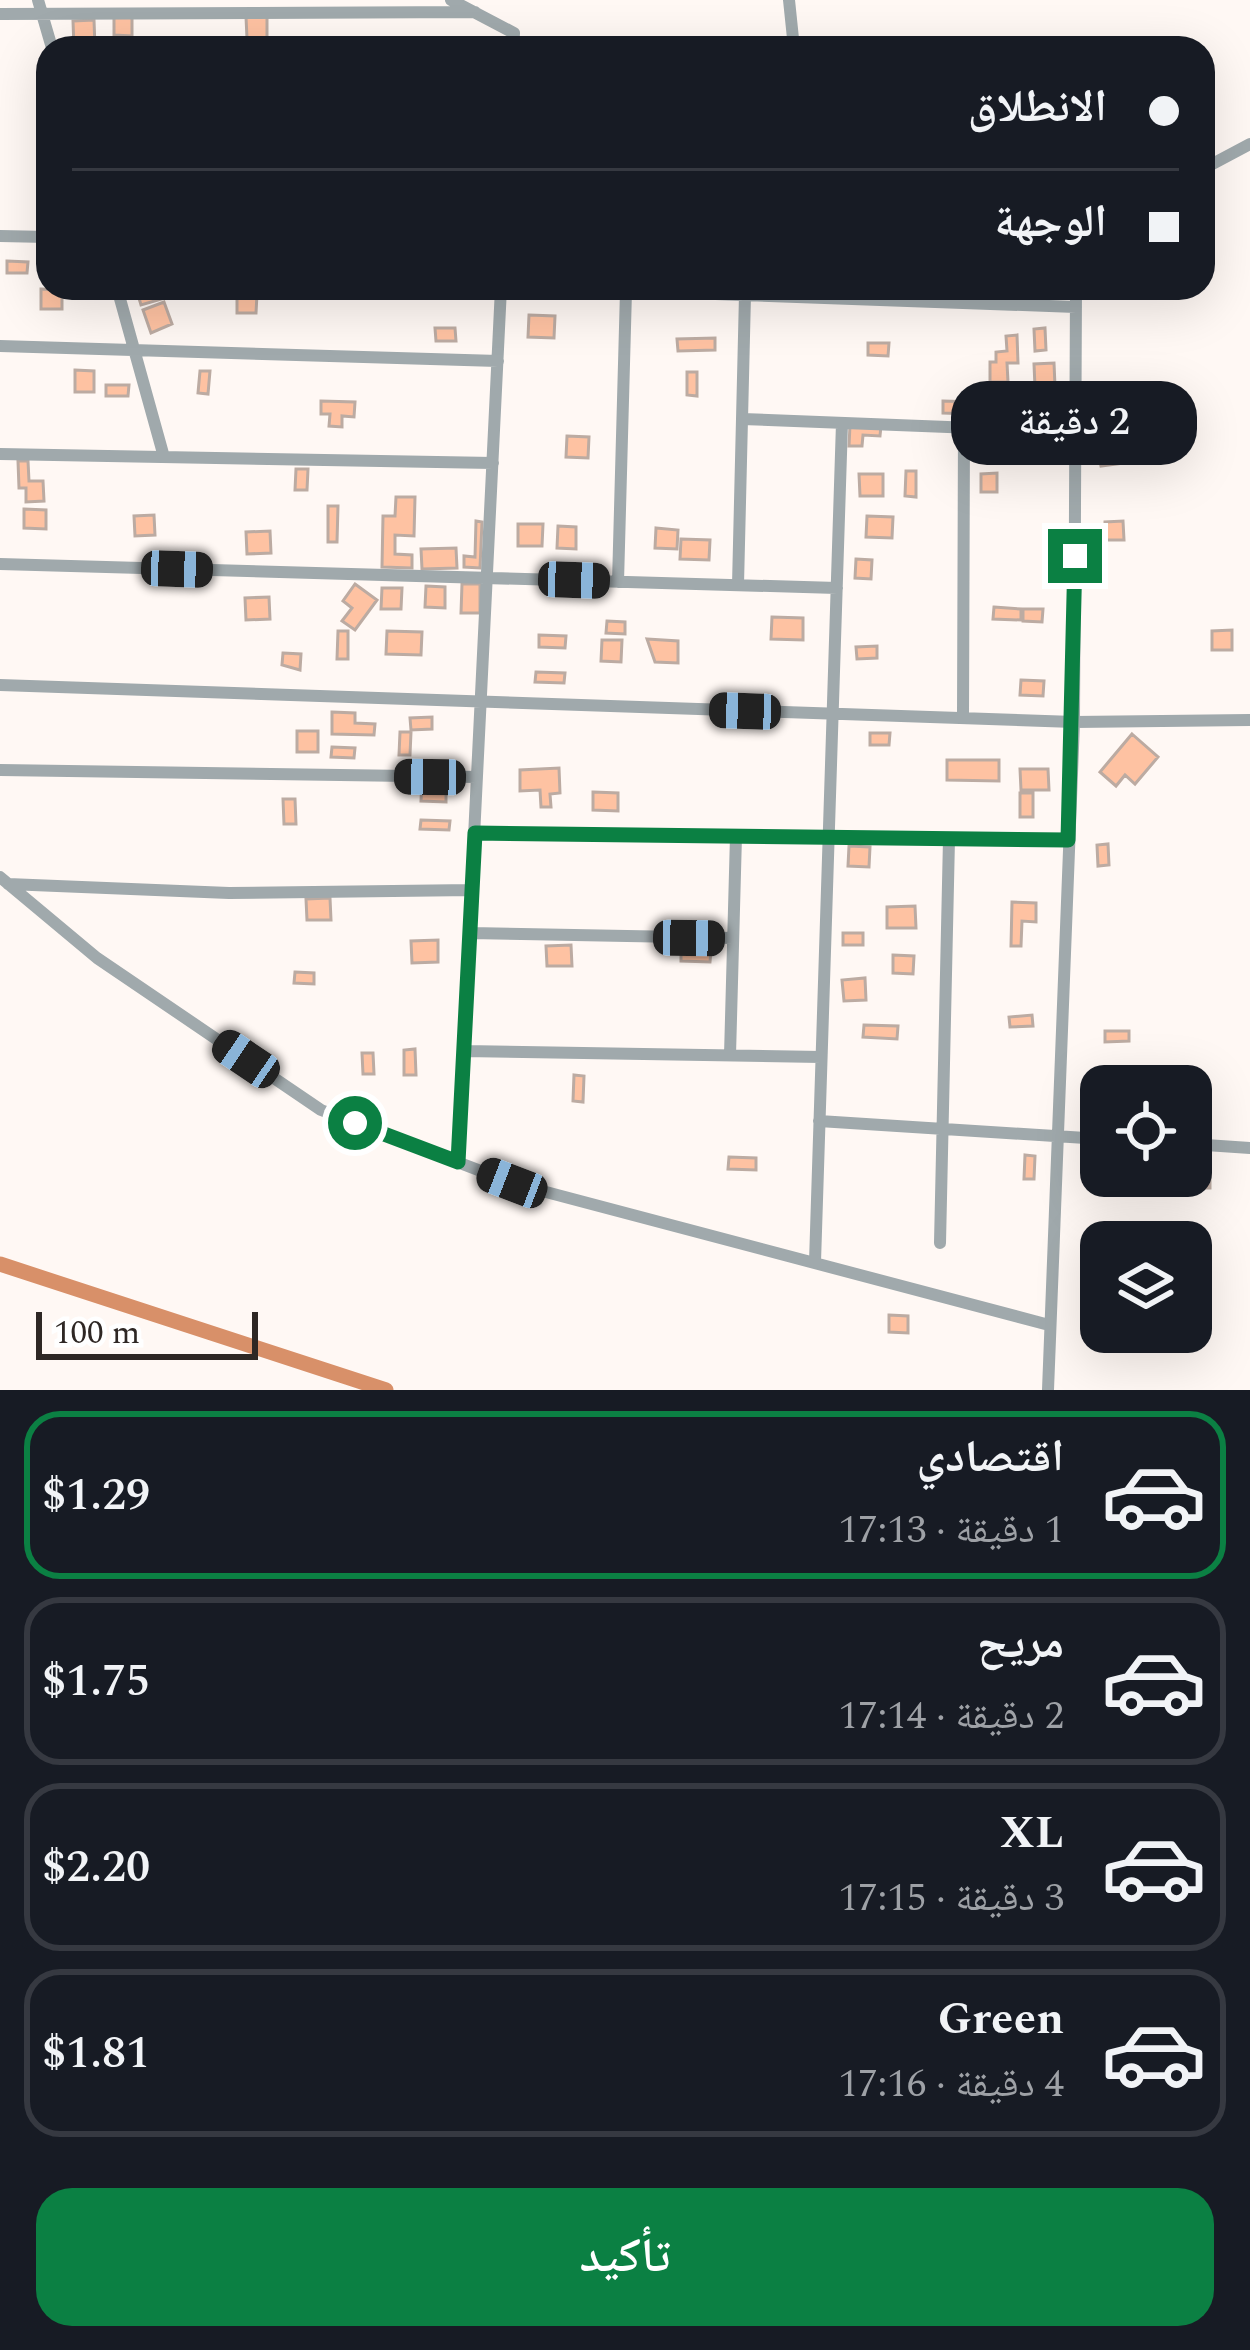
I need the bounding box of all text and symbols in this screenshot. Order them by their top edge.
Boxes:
text: الانطلاق [968,73,1107,142]
text: الوجهة [994,188,1107,257]
callout: 2 دقيقة [952,382,1198,466]
text: 2 دقيقة [1018,393,1130,452]
route end [1048,529,1102,583]
car [140,550,214,588]
car [537,561,611,599]
car [708,692,782,730]
car [394,758,466,796]
car [653,919,725,957]
car [206,1024,286,1094]
map controls [1080,1065,1212,1353]
button: locate [1080,1065,1212,1197]
route start [328,1096,382,1150]
car [472,1153,552,1213]
button: layers [1080,1221,1212,1353]
scale bar [36,1306,258,1359]
text: 100 m [54,1308,140,1358]
text: اقتصادي [917,1423,1064,1492]
icon: car [1100,1441,1208,1549]
text: $1.29 [42,1461,150,1530]
text: 1 دقيقة · 17:13 [838,1501,1064,1560]
text: مريح [977,1609,1064,1678]
icon: car [1100,1627,1208,1735]
text: $1.75 [42,1647,150,1716]
text: 2 دقيقة · 17:14 [838,1687,1064,1746]
text: XL [1000,1799,1064,1868]
icon: car [1100,1813,1208,1921]
text: $2.20 [42,1833,150,1902]
text: 3 دقيقة · 17:15 [838,1869,1064,1928]
text: Green [938,1985,1064,2054]
icon: car [1100,1999,1208,2107]
text: $1.81 [42,2019,150,2088]
text: 4 دقيقة · 17:16 [838,2055,1064,2114]
button: تأكيد [36,2188,1214,2326]

